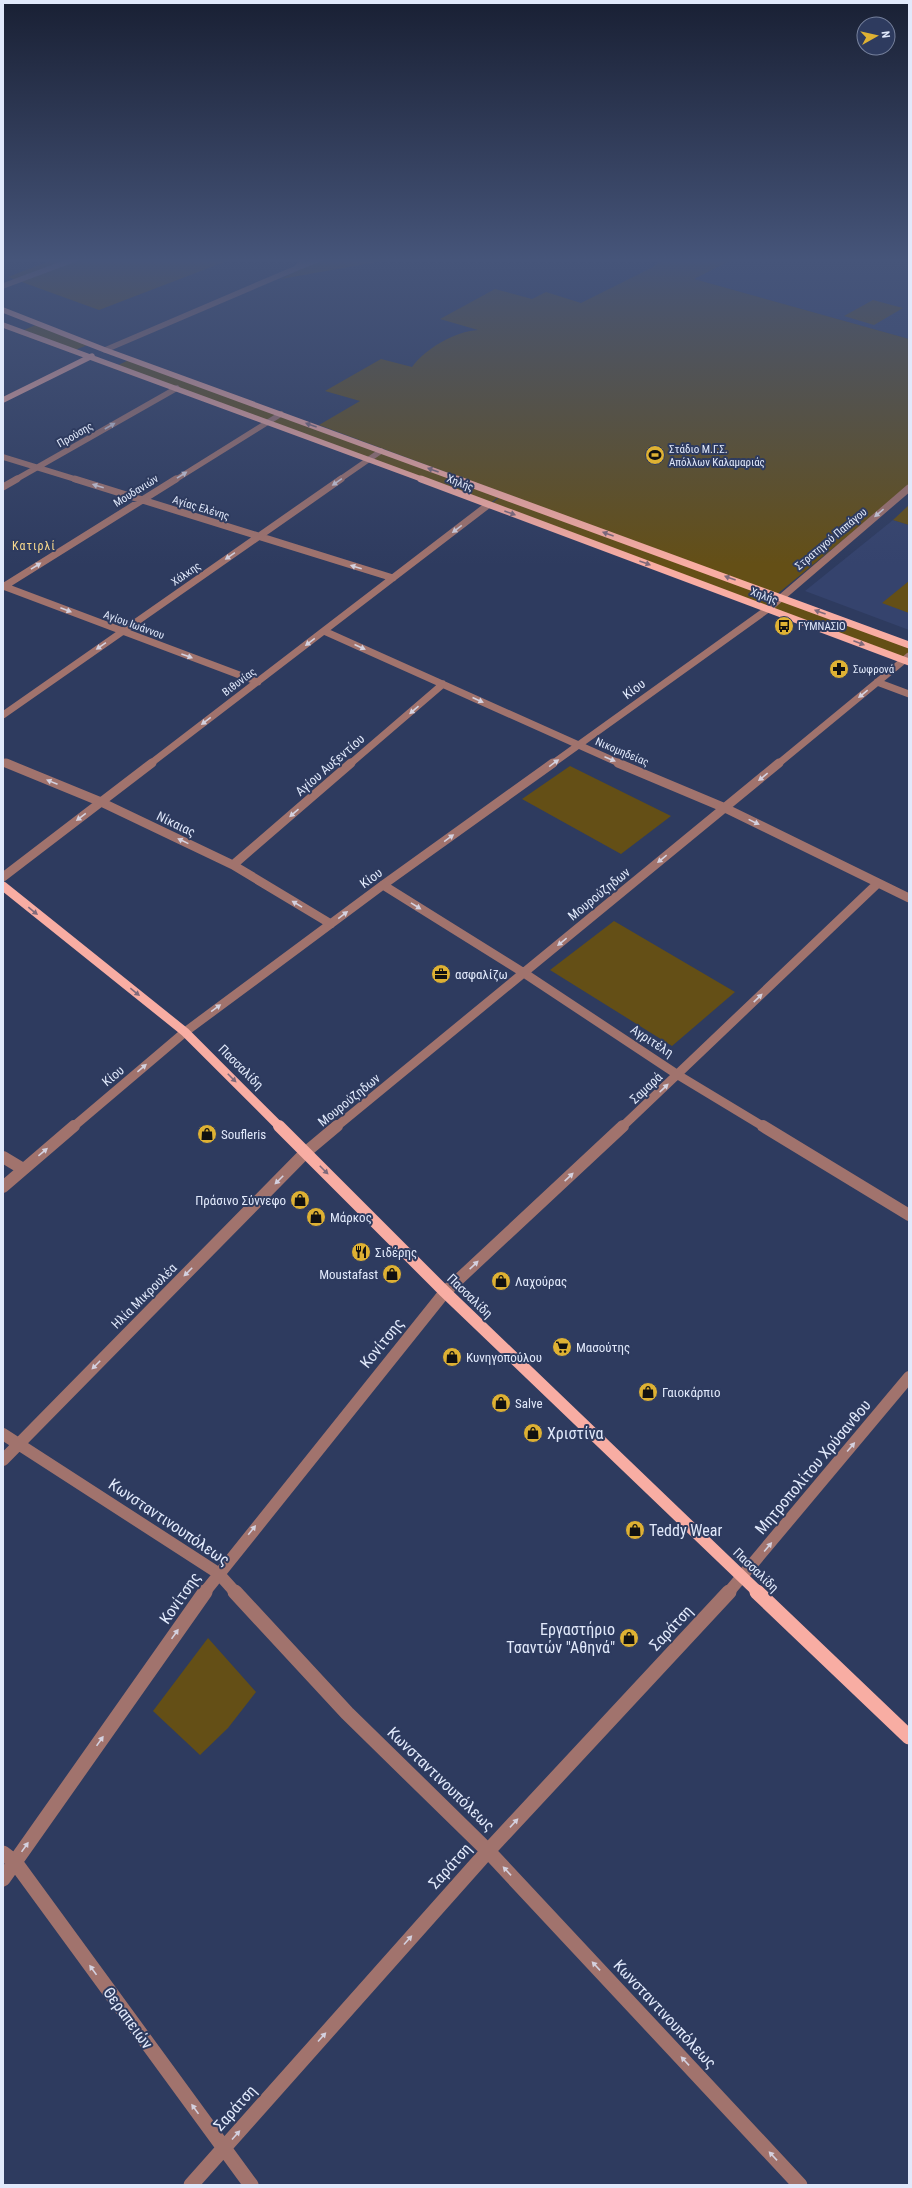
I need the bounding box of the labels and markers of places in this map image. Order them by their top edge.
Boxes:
place label: Στάδιο Μ.Γ.Σ. Απόλλων Καλαμαριάς [669,443,765,469]
sports icon: Στάδιο Μ.Γ.Σ. Απόλλων Καλαμαριάς [644,444,666,466]
bus stop icon: ΓΥΜΝΑΣΙΟ [773,615,795,637]
place label: ΓΥΜΝΑΣΙΟ [798,620,846,633]
pharmacy icon: Σωφρονά [828,658,850,680]
place label: Σωφρονά [853,663,895,676]
office icon: ασφαλίζω [430,963,452,985]
place label: ασφαλίζω [455,967,508,982]
shop icon: Soufleris [196,1123,218,1145]
place label: Soufleris [221,1127,266,1142]
shop icon: Πράσινο Σύννεφο [289,1189,311,1211]
place label: Πράσινο Σύννεφο [195,1193,286,1208]
shop icon: Μάρκος [305,1206,327,1228]
place label: Μάρκος [330,1210,372,1225]
restaurant icon: Σιδέρης [350,1241,372,1263]
place label: Σιδέρης [375,1245,417,1260]
shop icon: Moustafast [381,1263,403,1285]
place label: Moustafast [319,1267,378,1282]
shop icon: Λαχούρας [490,1270,512,1292]
place label: Λαχούρας [515,1274,567,1289]
supermarket icon: Μασούτης [551,1336,573,1358]
place label: Μασούτης [576,1340,630,1355]
shop icon: Κυνηγοπούλου [441,1346,463,1368]
place label: Κυνηγοπούλου [466,1350,542,1365]
shop icon: Γαιοκάρπιο [637,1381,659,1403]
place label: Γαιοκάρπιο [662,1385,721,1400]
shop icon: Salve [490,1392,512,1414]
place label: Salve [515,1396,543,1411]
shop icon: Χριστίνα [522,1422,544,1444]
place label: Χριστίνα [547,1424,603,1443]
shop icon: Teddy Wear [624,1519,646,1541]
place label: Teddy Wear [649,1521,722,1540]
place label: Εργαστήριο Τσαντών "Αθηνά" [506,1620,615,1657]
shop icon: Εργαστήριο Τσαντών "Αθηνά" [618,1627,640,1649]

